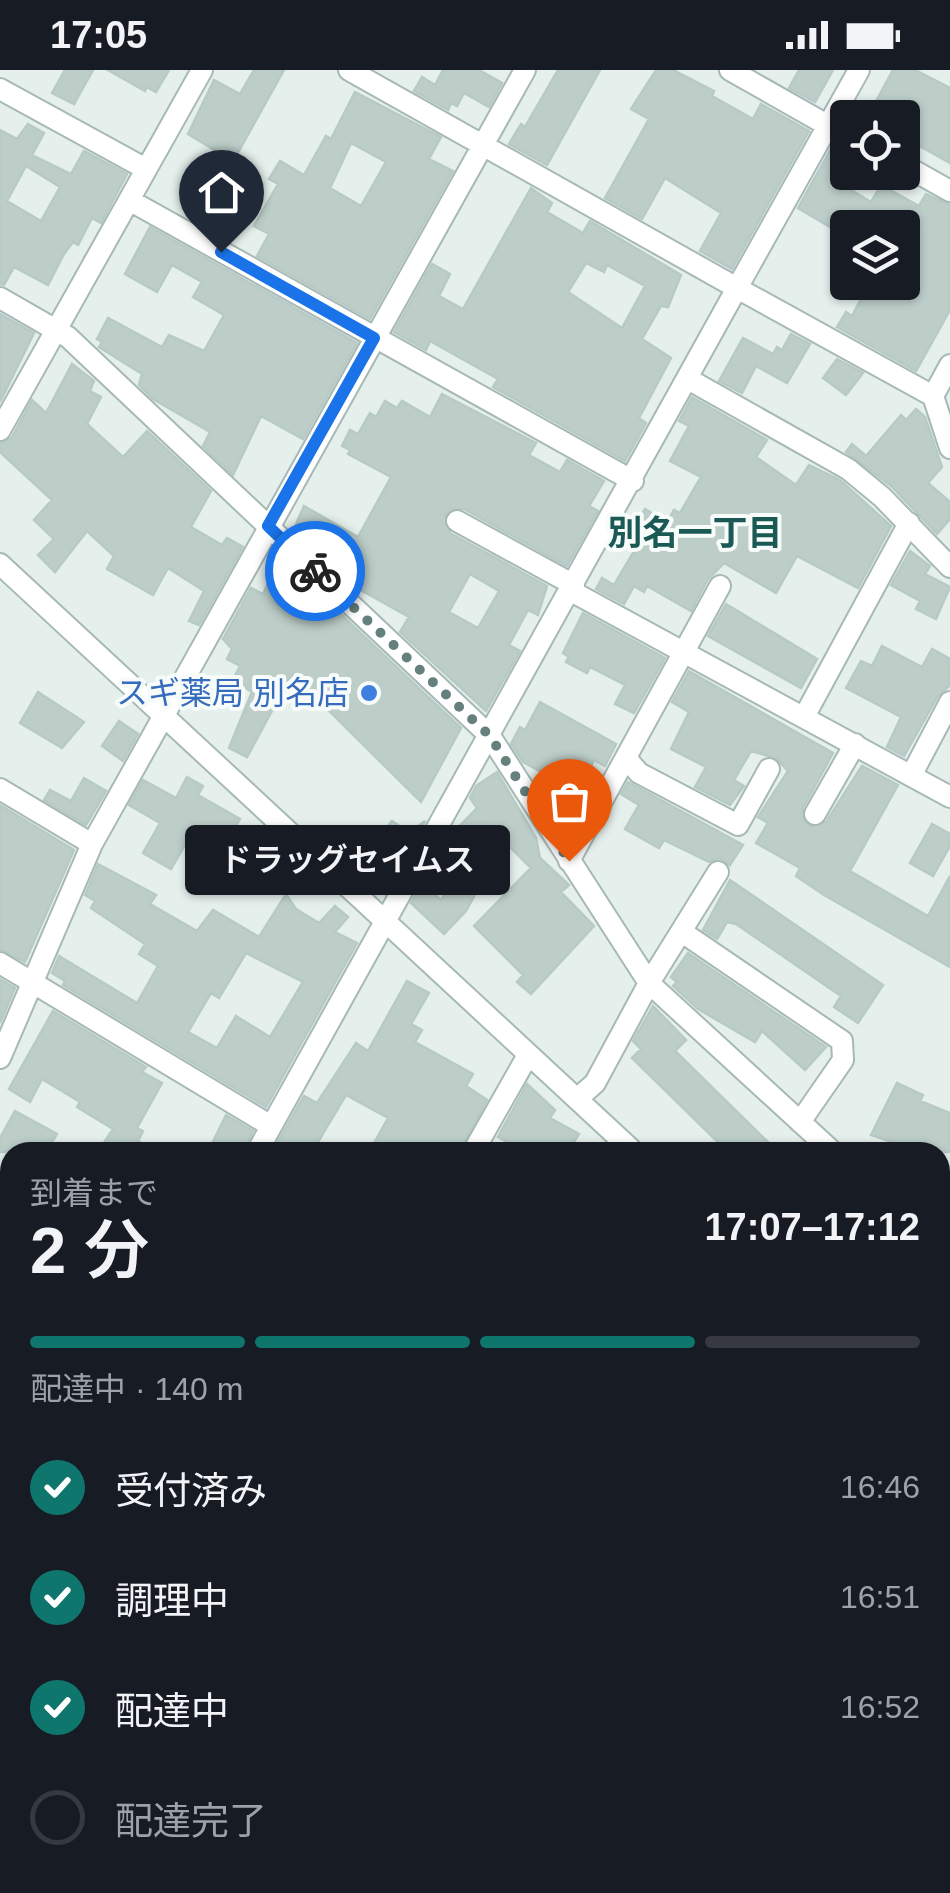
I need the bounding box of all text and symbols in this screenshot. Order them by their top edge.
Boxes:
text: 17:05 [50,14,147,56]
map controls [830,100,920,300]
button: locate [830,100,920,190]
pin [179,150,264,253]
icon: home [194,165,249,220]
button: layers [830,210,920,300]
district label: 別名一丁目 [607,513,783,552]
courier [265,521,365,621]
icon: bike [288,544,343,599]
place label: スギ薬局 別名店 [116,675,349,711]
marker: スギ薬局 別名店 [358,682,380,704]
pin [527,759,612,862]
icon: bag [542,774,597,829]
callout: ドラッグセイムス [184,826,509,896]
text: ドラッグセイムス [220,842,475,878]
text: 到着まで [30,1175,158,1211]
text: 17:07–17:12 [704,1206,920,1248]
text: 2 分 [30,1214,149,1287]
text: 配達中 · 140 m [30,1371,243,1407]
icon: check [30,1460,85,1515]
text: 16:46 [840,1469,920,1505]
text: 受付済み [115,1470,267,1512]
icon: check [30,1570,85,1625]
text: 16:51 [840,1579,920,1615]
text: 調理中 [115,1580,229,1622]
icon: check [30,1680,85,1735]
text: 16:52 [840,1689,920,1725]
text: 配達中 [115,1690,229,1732]
text: 配達完了 [115,1800,267,1842]

